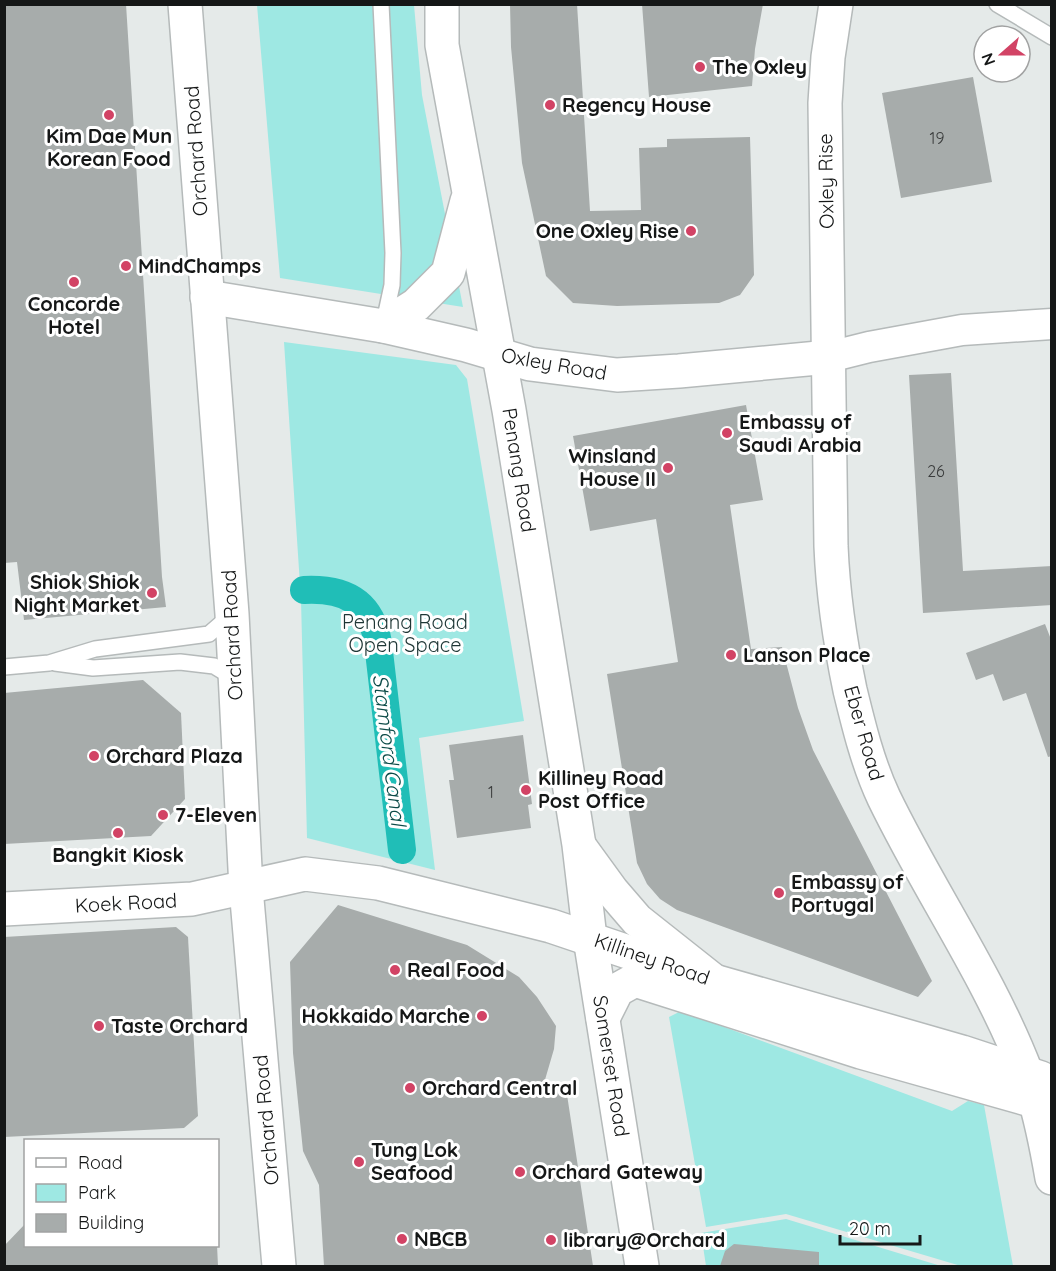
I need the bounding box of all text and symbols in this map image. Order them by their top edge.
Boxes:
north arrow [972,24,1032,84]
text: N [977,50,999,68]
place label: The Oxley [712,54,807,79]
marker: The Oxley [693,60,707,74]
street label: Orchard Road [178,85,213,217]
place label: Regency House [562,92,711,117]
marker: Regency House [543,98,557,112]
marker: Kim Dae Mun Korean Food [102,108,116,122]
place label: Kim Dae Mun Korean Food [46,123,172,171]
house number: 19 [930,128,944,148]
street label: Oxley Rise [812,133,839,229]
place label: One Oxley Rise [536,218,679,243]
marker: One Oxley Rise [684,224,698,238]
place label: MindChamps [138,253,261,278]
marker: MindChamps [119,259,133,273]
marker: Concorde Hotel [67,275,81,289]
place label: Concorde Hotel [28,291,120,339]
street label: Oxley Road [499,342,609,385]
street label: Penang Road [497,406,542,534]
place label: Embassy of Saudi Arabia [739,409,862,457]
marker: Embassy of Saudi Arabia [720,426,734,440]
place label: Winsland House II [568,443,656,491]
marker: Winsland House II [661,461,675,475]
house number: 26 [927,461,945,481]
place label: Shiok Shiok Night Market [14,569,140,617]
street label: Orchard Road [216,569,247,701]
marker: Shiok Shiok Night Market [145,586,159,600]
park label: Penang Road Open Space [342,609,468,657]
place label: Lanson Place [743,642,871,667]
marker: Lanson Place [724,648,738,662]
water label: Stamford Canal [368,673,412,829]
street label: Eber Road [839,683,890,783]
place label: Orchard Plaza [106,743,243,768]
marker: Orchard Plaza [87,749,101,763]
place label: Killiney Road Post Office [538,765,664,813]
house number: 1 [488,782,494,802]
marker: Killiney Road Post Office [519,783,533,797]
place label: 7-Eleven [175,802,257,827]
marker: 7-Eleven [156,808,170,822]
marker: Bangkit Kiosk [111,826,125,840]
place label: Bangkit Kiosk [52,842,184,867]
place label: Embassy of Portugal [791,869,904,917]
marker: Embassy of Portugal [772,886,786,900]
street label: Koek Road [74,887,178,918]
street label: Killiney Road [591,927,713,990]
place label: Real Food [407,957,505,982]
marker: Real Food [388,963,402,977]
street label: Somerset Road [588,993,635,1139]
place label: Hokkaido Marche [302,1003,470,1028]
marker: Hokkaido Marche [475,1009,489,1023]
place label: Taste Orchard [111,1013,248,1038]
marker: Taste Orchard [92,1019,106,1033]
street label: Orchard Road [247,1054,284,1186]
place label: Orchard Central [422,1075,577,1100]
marker: Orchard Central [403,1081,417,1095]
place label: Tung Lok Seafood [371,1137,458,1185]
legend [24,1139,219,1247]
text: Road [78,1151,123,1174]
marker: Tung Lok Seafood [352,1155,366,1169]
place label: Orchard Gateway [532,1159,703,1184]
marker: Orchard Gateway [513,1165,527,1179]
text: Park [78,1181,116,1204]
scale bar [840,1208,920,1246]
text: Building [78,1211,144,1234]
text: 20 m [849,1217,891,1240]
place label: NBCB [414,1226,467,1251]
place label: library@Orchard [563,1227,725,1252]
marker: NBCB [395,1232,409,1246]
marker: library@Orchard [544,1233,558,1247]

